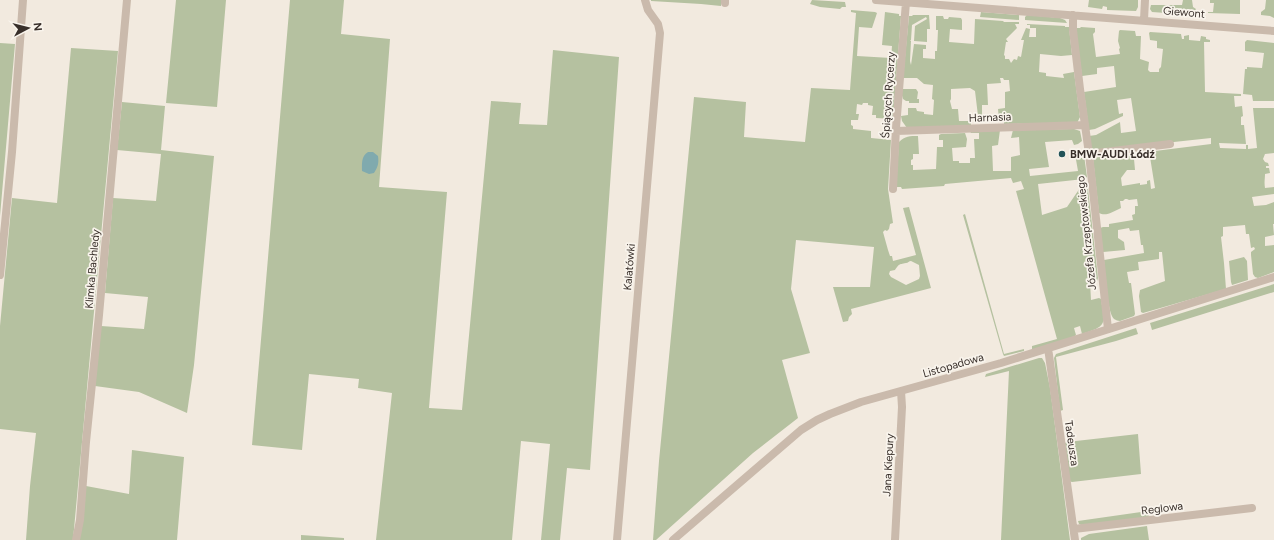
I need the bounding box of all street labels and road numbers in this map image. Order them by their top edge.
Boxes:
street label: Giewont [1162,4,1205,21]
street label: Śpiących Rycerzy [878,51,898,139]
street label: Harnasia [968,110,1012,125]
street label: Józefa Krzeptowskiego [1074,175,1099,291]
street label: Klimka Bachledy [83,229,102,309]
street label: Kalatówki [621,243,638,291]
street label: Listopadowa [921,351,985,380]
street label: Tadeusza [1062,420,1081,467]
street label: Jana Kiepury [880,433,897,497]
street label: Reglowa [1140,499,1184,518]

